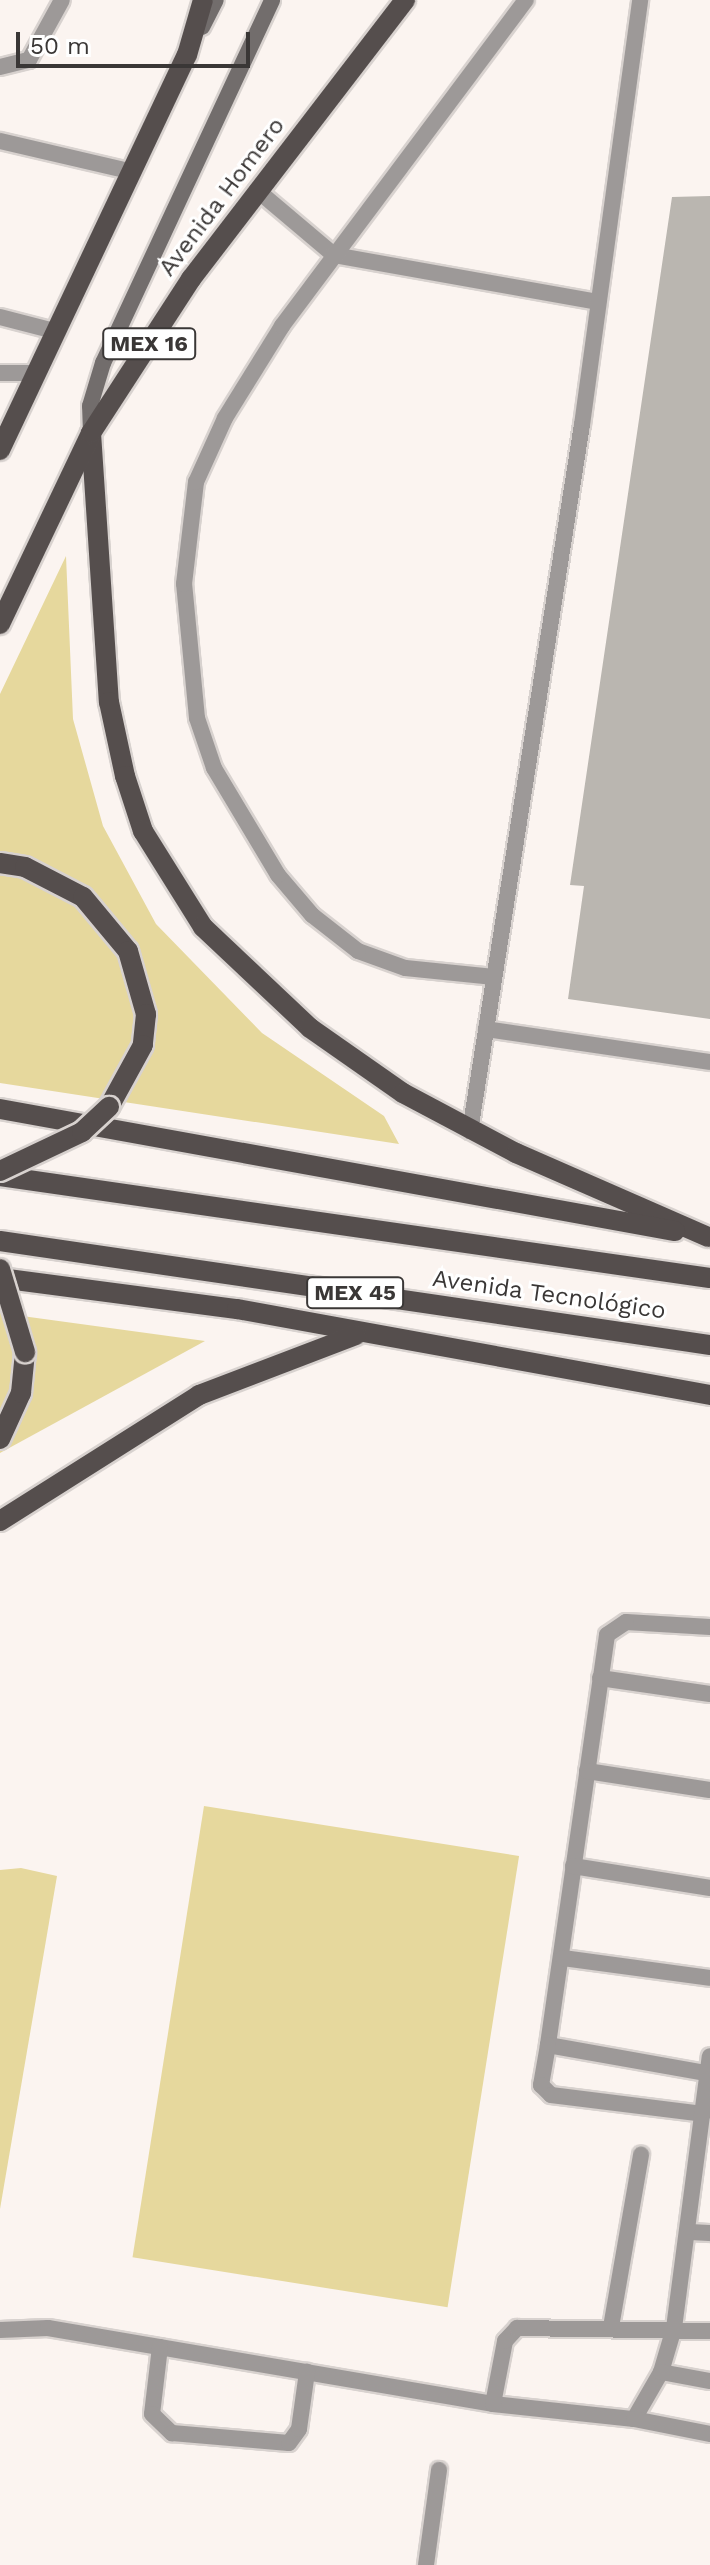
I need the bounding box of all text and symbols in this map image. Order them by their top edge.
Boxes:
scale bar [20,16,254,66]
text: 50 m [30,32,90,60]
street label: Avenida Homero [153,112,291,282]
road number: MEX 16 [101,326,197,362]
street label: Avenida Tecnológico [430,1264,668,1326]
road number: MEX 45 [305,1275,405,1311]

